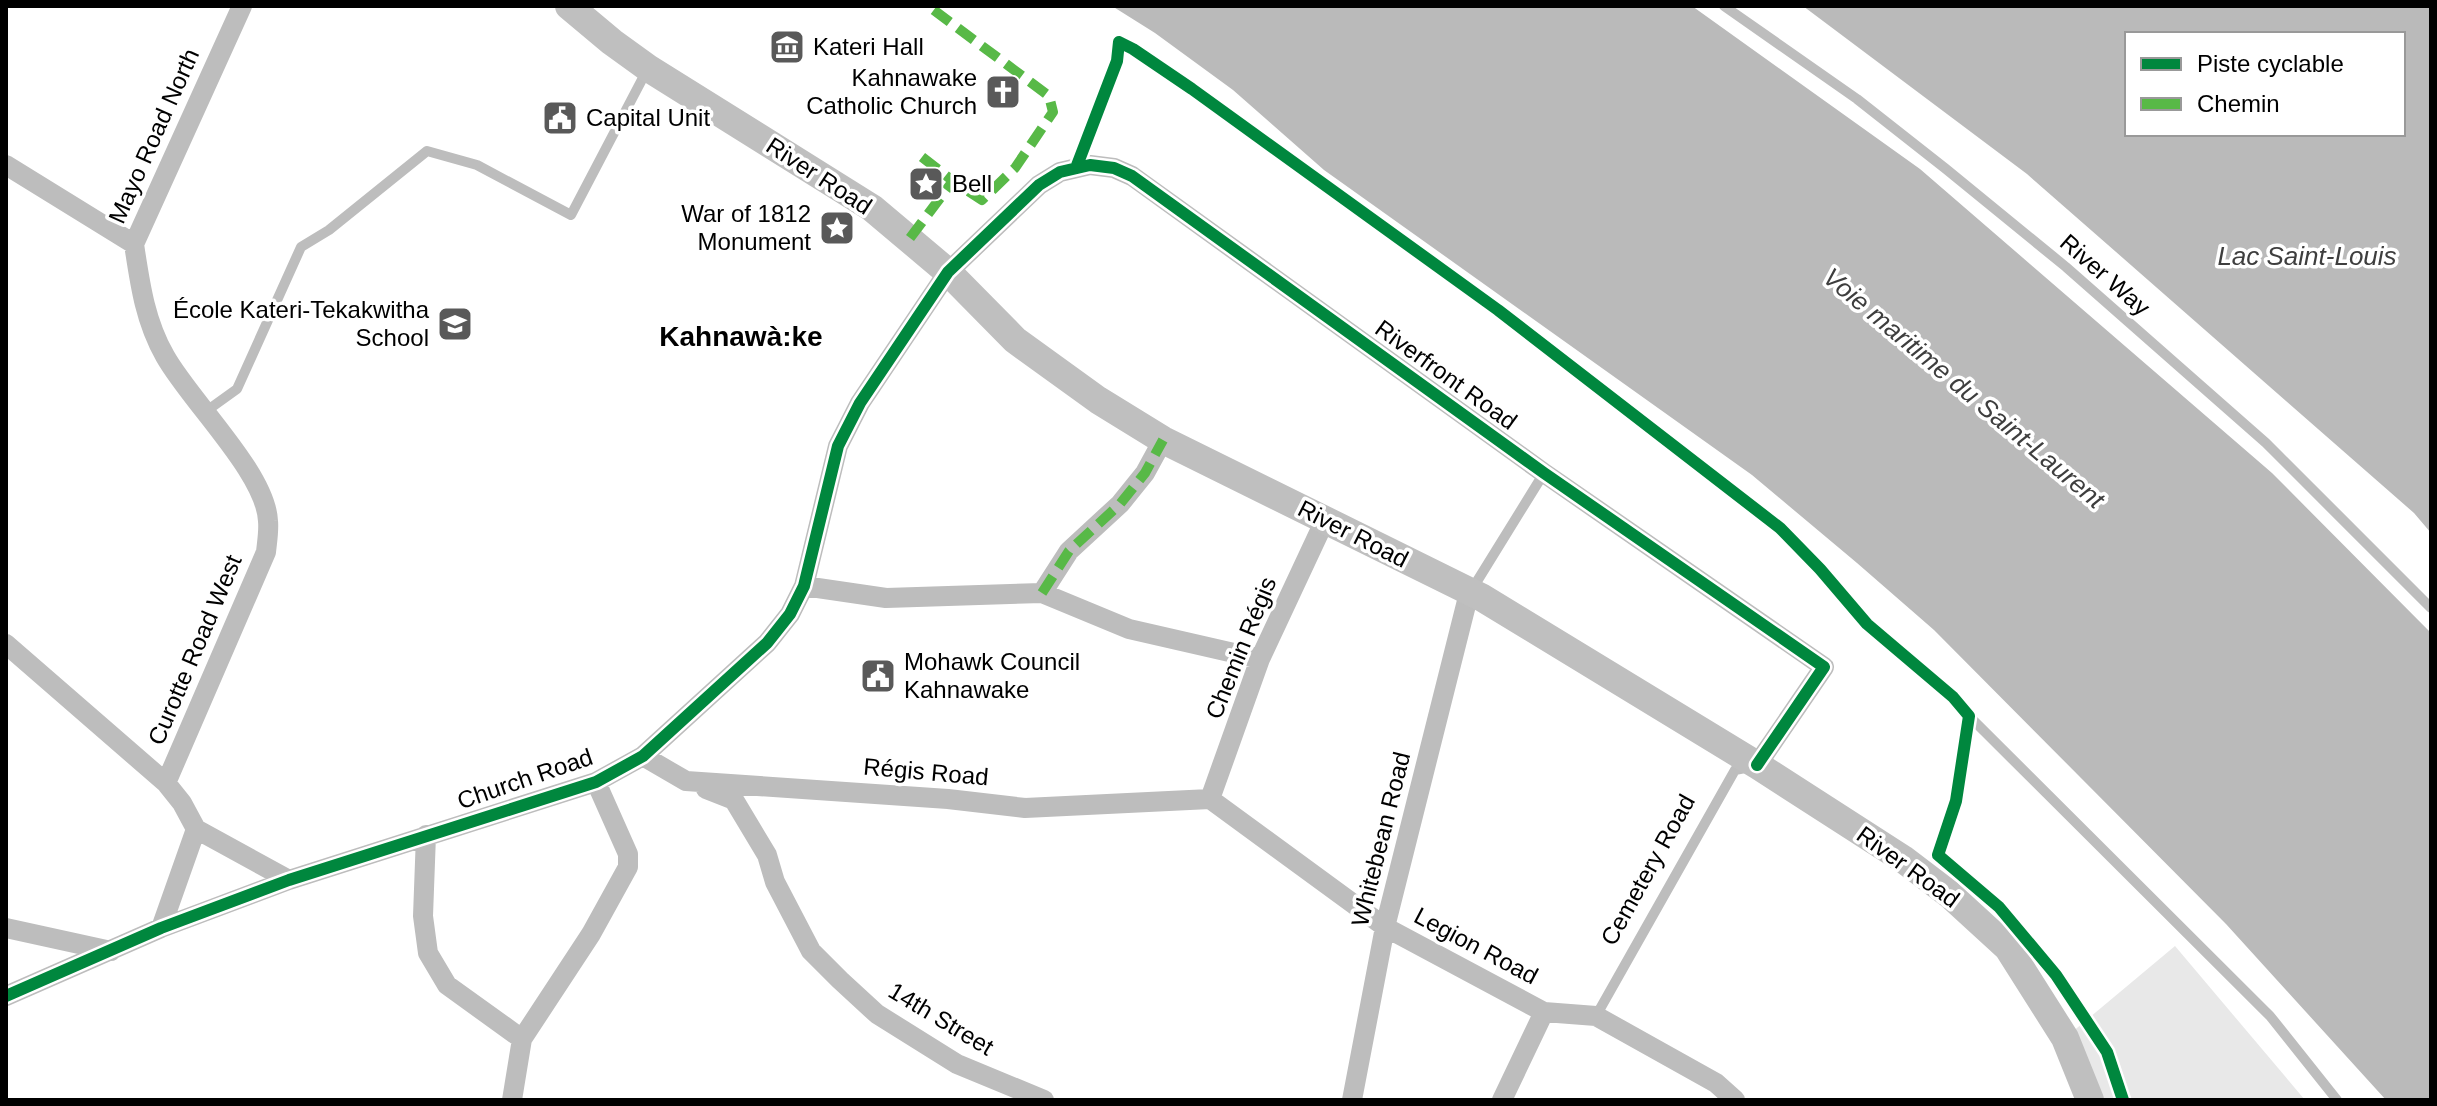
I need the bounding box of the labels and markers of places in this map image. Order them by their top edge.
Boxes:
museum icon: Kateri Hall [768,28,806,66]
place label: Kateri Hall [813,33,924,60]
place label: Kahnawake Catholic Church [806,64,977,119]
church icon: Kahnawake Catholic Church [984,73,1022,111]
public building icon: Capital Unit [541,99,579,137]
place label: Capital Unit [586,104,710,131]
place icon: Bell [907,165,945,203]
place label: Bell [952,170,992,197]
place label: War of 1812 Monument [681,200,811,255]
place icon: War of 1812 Monument [818,209,856,247]
place label: École Kateri-Tekakwitha School [173,296,430,351]
school or university icon: École Kateri-Tekakwitha School [436,305,474,343]
place label: Mohawk Council Kahnawake [904,648,1080,703]
public building icon: Mohawk Council Kahnawake [859,657,897,695]

